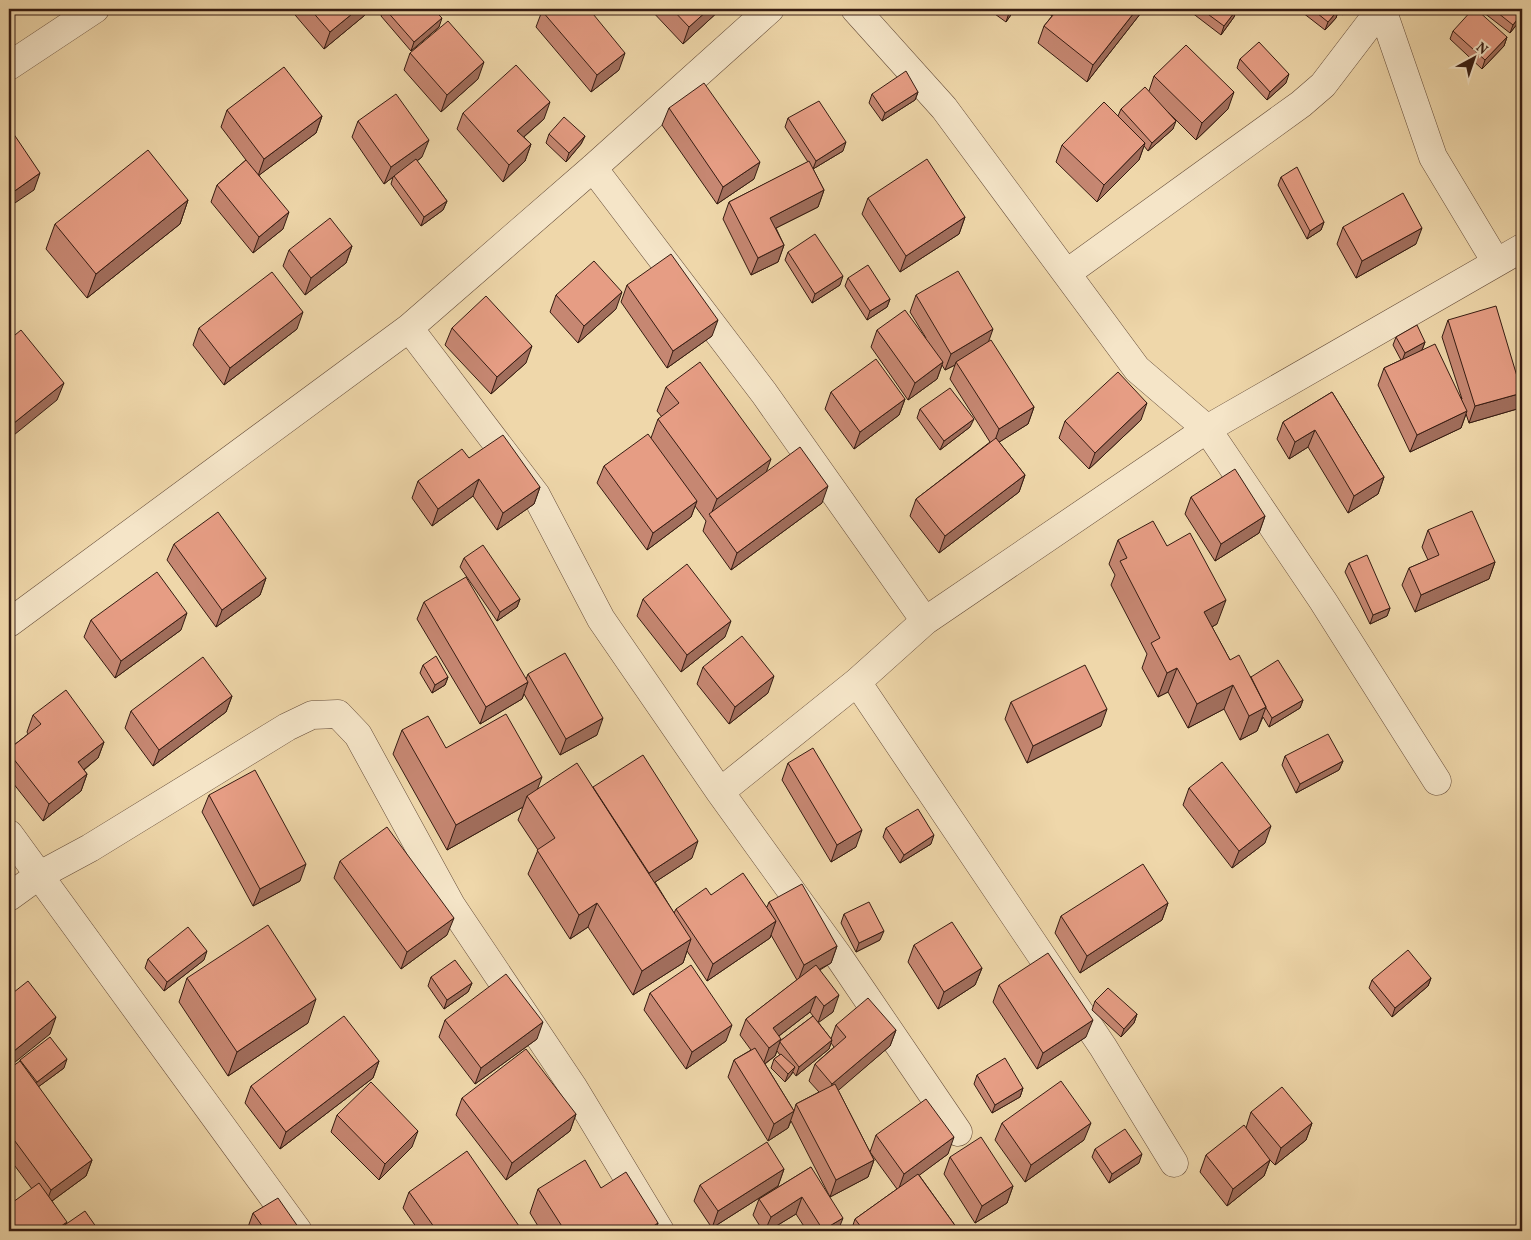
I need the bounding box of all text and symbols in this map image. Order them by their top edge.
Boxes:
north arrow [1448,32,1498,82]
text: N [1471,39,1491,60]

